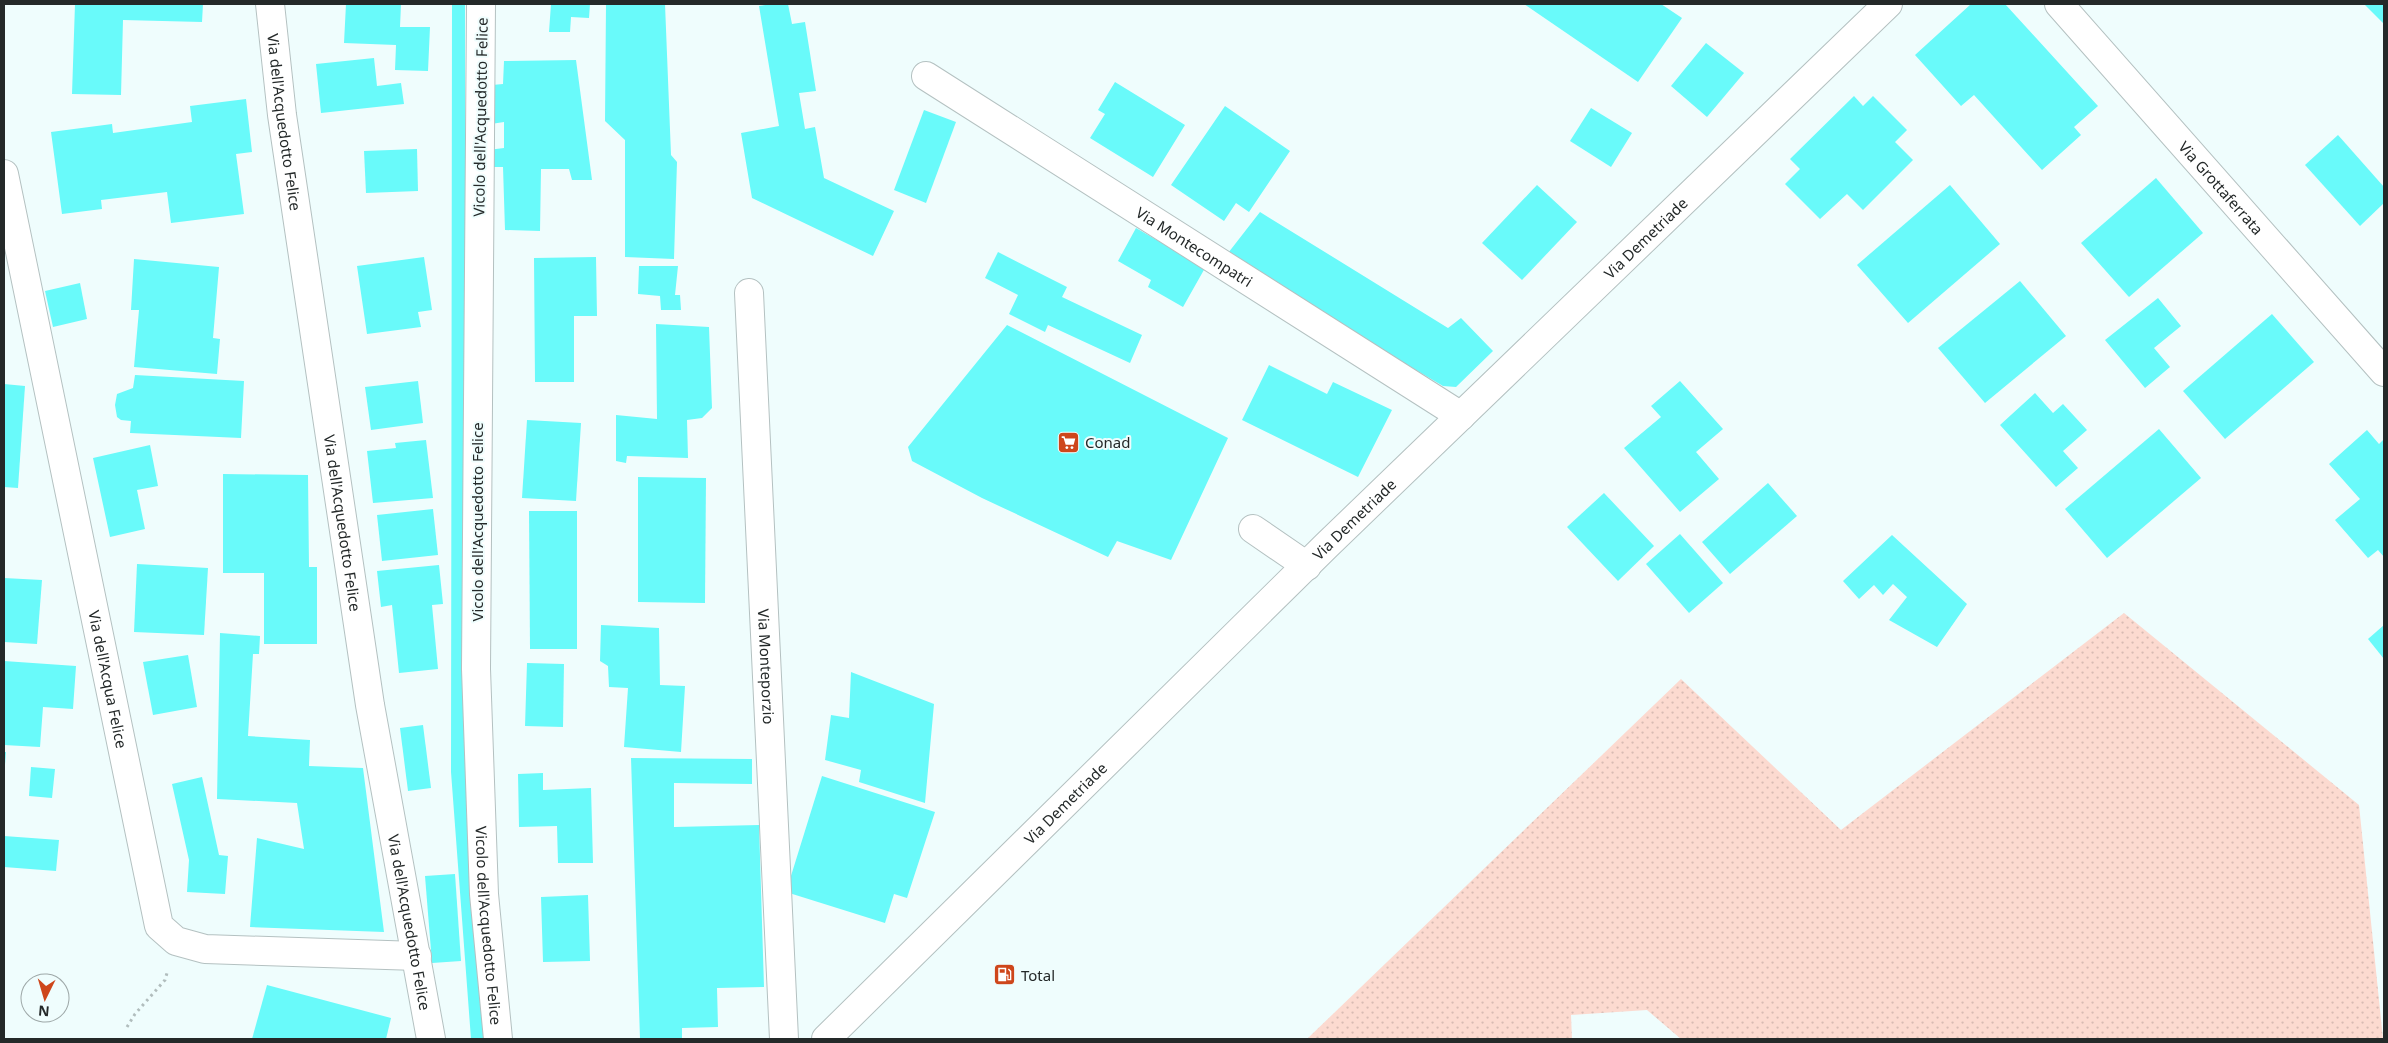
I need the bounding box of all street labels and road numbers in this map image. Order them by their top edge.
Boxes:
street label: Vicolo dell'Acquedotto Felice [468,17,492,217]
street label: Via dell'Acquedotto Felice [263,32,306,212]
street label: Via Grottaferrata [2174,137,2268,239]
street label: Via Demetriade [1599,193,1692,283]
street label: Via Montecompatri [1132,202,1257,291]
street label: Vicolo dell'Acquedotto Felice [467,422,487,622]
street label: Via dell'Acquedotto Felice [320,433,366,613]
street label: Via Demetriade [1308,474,1400,564]
street label: Via Monteporzio [754,608,779,725]
street label: Via dell'Acqua Felice [84,609,132,750]
street label: Via Demetriade [1020,758,1111,848]
street label: Vicolo dell'Acquedotto Felice [472,826,507,1026]
street label: Via dell'Acquedotto Felice [384,833,436,1012]

